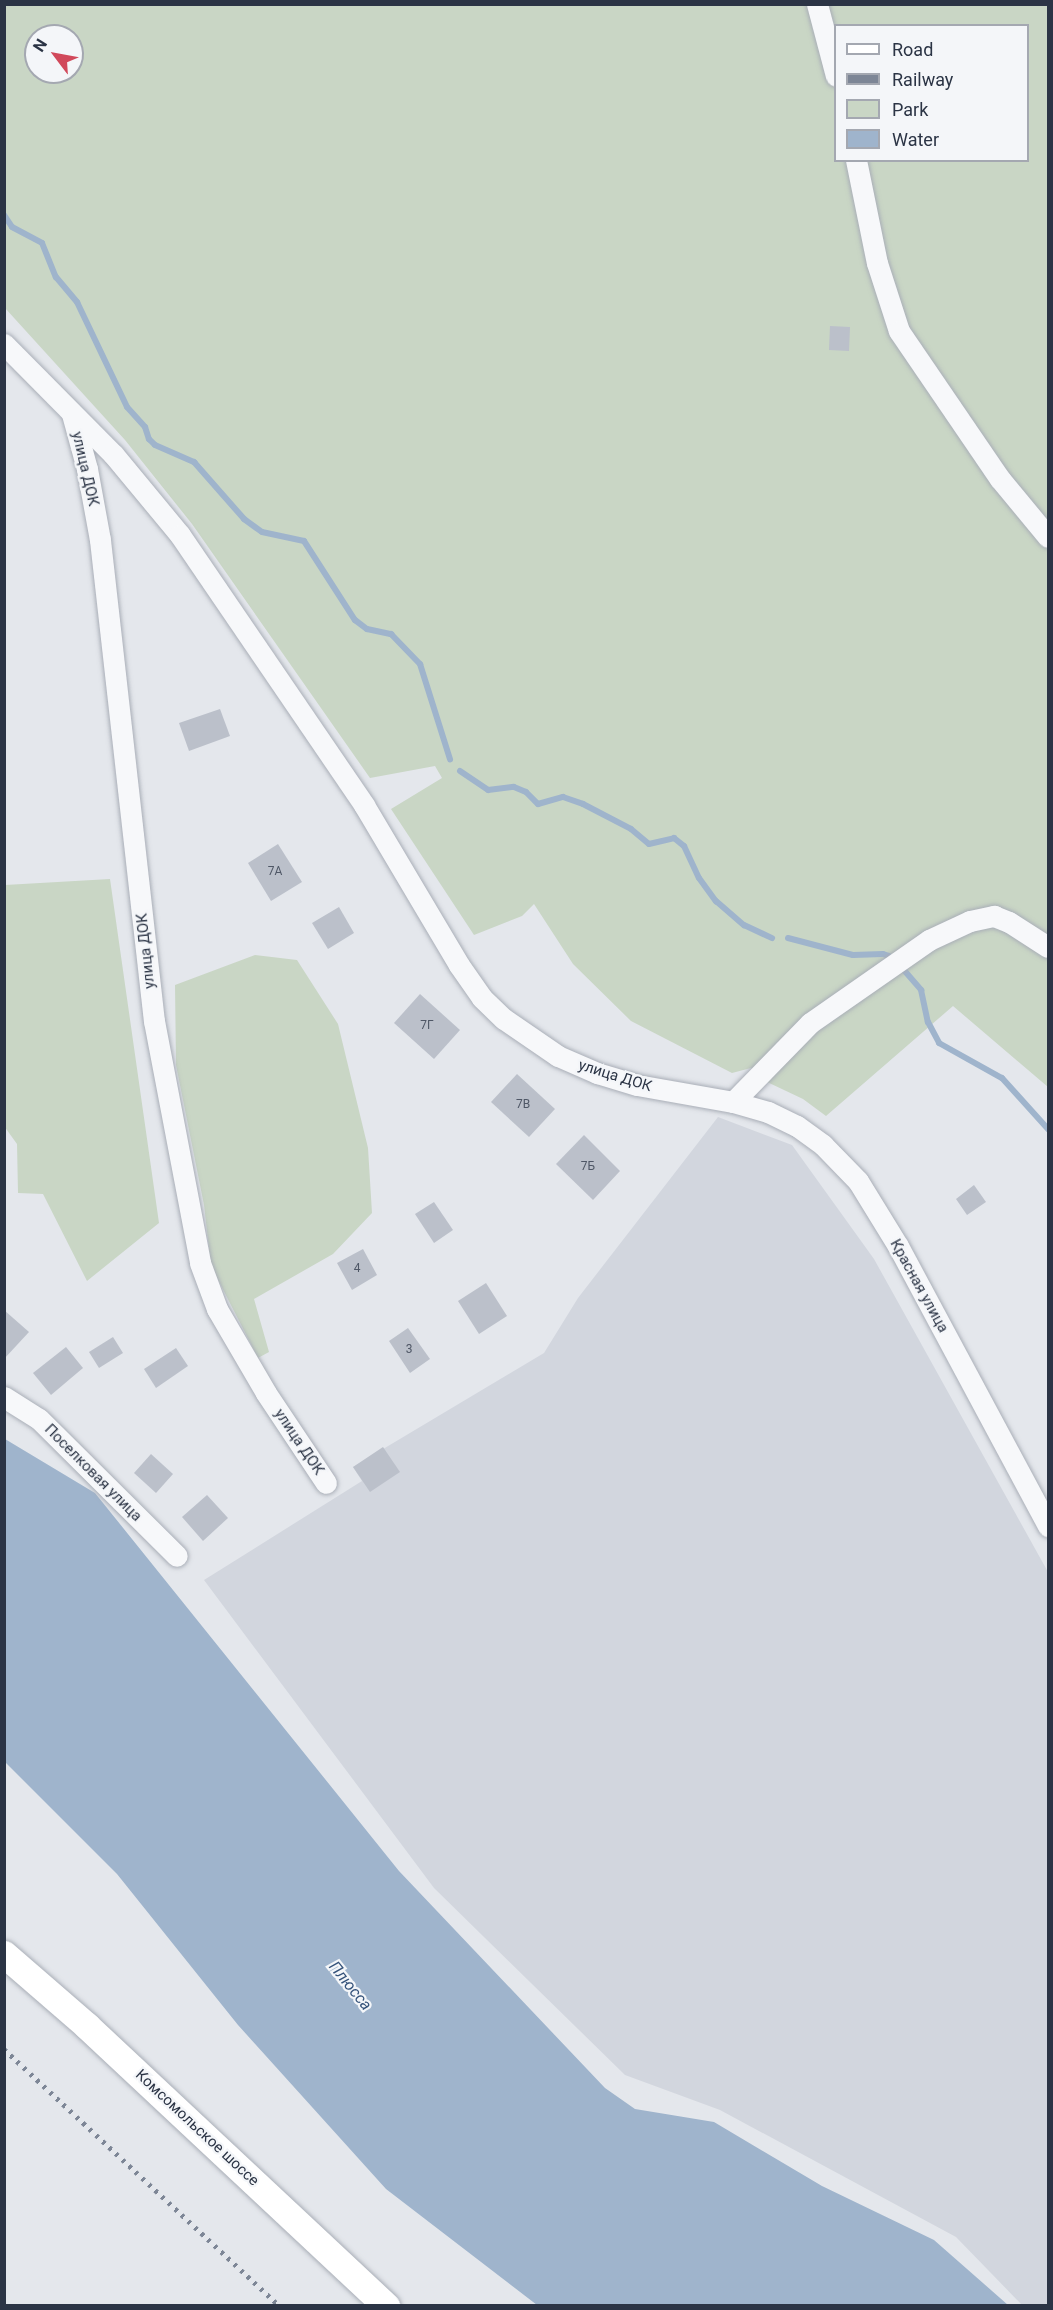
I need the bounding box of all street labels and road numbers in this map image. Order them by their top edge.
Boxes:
street label: улица ДОК [68,430,102,508]
street label: улица ДОК [133,912,159,990]
street label: улица ДОК [576,1056,654,1096]
street label: Красная улица [886,1236,952,1336]
street label: улица ДОК [270,1405,328,1479]
street label: Поселковая улица [41,1421,145,1525]
street label: Комсомольское шоссе [132,2066,262,2190]

